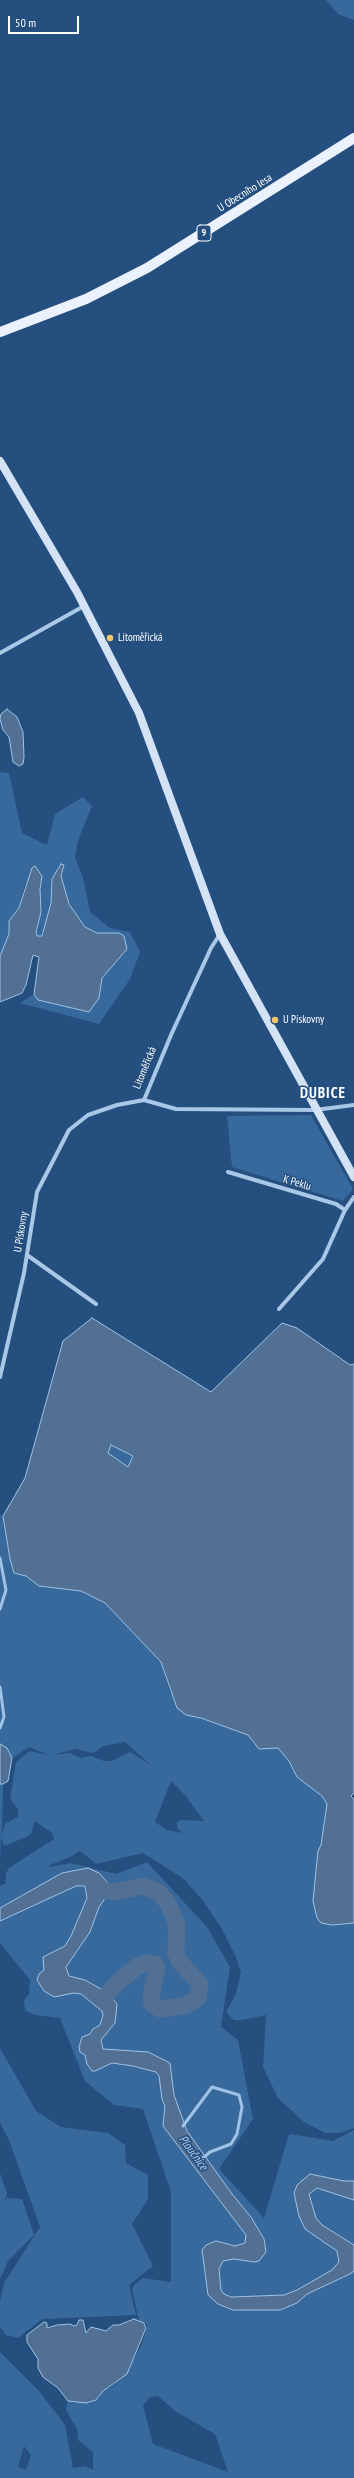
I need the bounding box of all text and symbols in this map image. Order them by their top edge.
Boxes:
scale bar [10,8,81,34]
text: 50 m [15,15,36,30]
street label: U Obecního lesa [215,171,275,215]
road number: 9 [197,225,211,241]
place label: Litoměřická [118,631,162,645]
marker: Litoměřická [105,633,115,643]
place label: U Pískovny [283,1013,324,1027]
marker: U Pískovny [270,1015,280,1025]
street label: Litoměřická [131,1045,159,1091]
district label: DUBICE [300,1085,346,1103]
street label: K Peklu [281,1173,313,1193]
street label: U Pískovny [11,1211,31,1253]
water label: Ploučnice [175,2133,211,2173]

